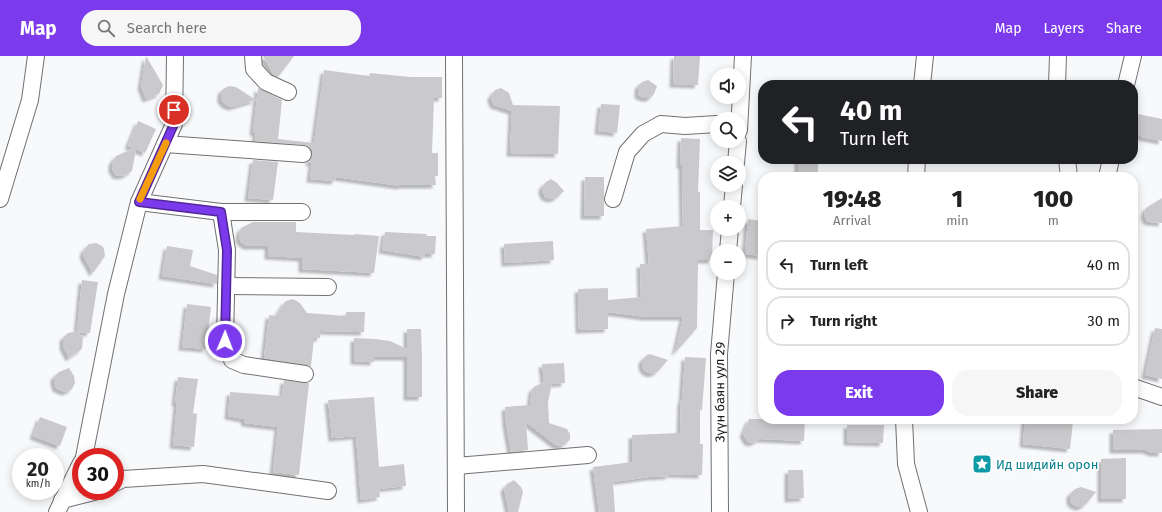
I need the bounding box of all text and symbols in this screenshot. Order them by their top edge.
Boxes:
search box [81,10,361,46]
text: Map [20,17,57,40]
icon: search [95,17,117,39]
text: Search here [127,19,207,37]
text: Map [995,20,1021,37]
text: Layers [1043,20,1084,37]
text: Share [1106,20,1142,37]
map controls [710,68,746,280]
button: sound [710,68,746,104]
pin [157,93,191,127]
text: 40 m [840,94,903,127]
icon: left [774,96,826,148]
icon: arrive [163,99,185,121]
button: search [710,112,746,148]
text: Turn left [840,128,909,150]
button: layers [710,156,746,192]
text: 19:48 [823,185,881,213]
text: 1 [952,185,963,213]
text: 100 [1033,185,1073,213]
button: + [710,200,746,236]
text: Arrival [833,213,871,228]
text: min [946,213,969,228]
text: m [1048,213,1059,228]
button: − [710,244,746,280]
icon: left [776,254,798,276]
text: Turn left [810,256,868,274]
text: 40 m [1087,256,1120,274]
icon: right [776,310,798,332]
text: Turn right [810,312,877,330]
text: 30 m [1087,312,1120,330]
position arrow [204,320,246,362]
street label: Зүүн баян уул 29 [712,341,728,442]
button: Exit [774,370,944,416]
button: Share [952,370,1122,416]
speed limit sign: 30 [72,448,124,500]
place icon: Ид шидийн орон [971,453,993,475]
text: 20 [27,457,49,481]
place label: Ид шидийн орон [996,457,1098,472]
text: km/h [26,478,50,490]

